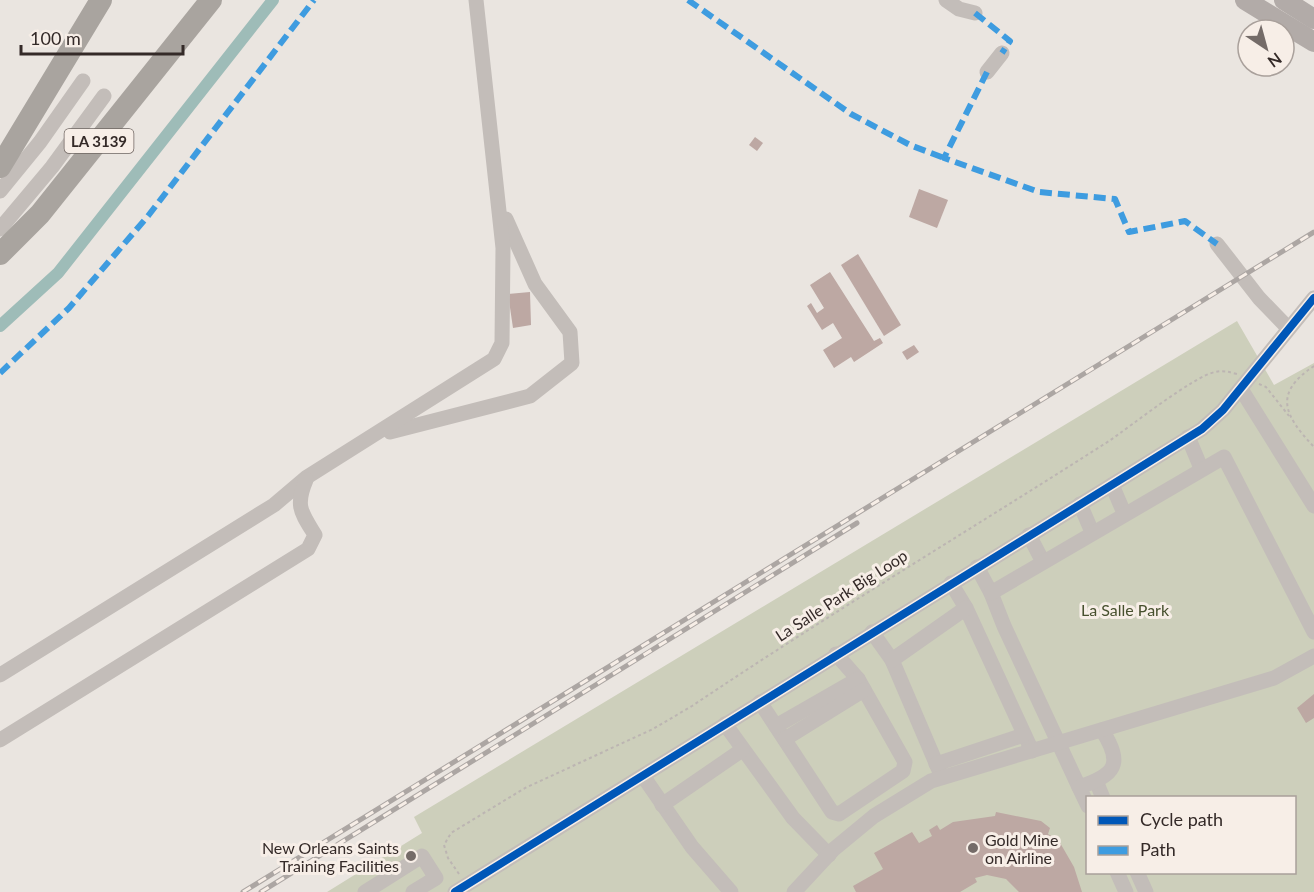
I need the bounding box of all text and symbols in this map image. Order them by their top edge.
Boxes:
scale bar [21,18,183,56]
north arrow [1236,18,1296,78]
text: 100 m [30,27,81,49]
text: N [1265,49,1286,72]
road number: LA 3139 [64,129,134,153]
street label: La Salle Park Big Loop [771,545,911,645]
park label: La Salle Park [1081,600,1170,619]
legend [1086,796,1296,874]
text: Cycle path [1140,808,1223,830]
place label: Gold Mine on Airline [985,830,1058,867]
place label: New Orleans Saints Training Facilities [262,838,399,875]
text: Path [1140,838,1176,860]
marker: Gold Mine on Airline [966,841,980,855]
marker: New Orleans Saints Training Facilities [404,849,418,863]

